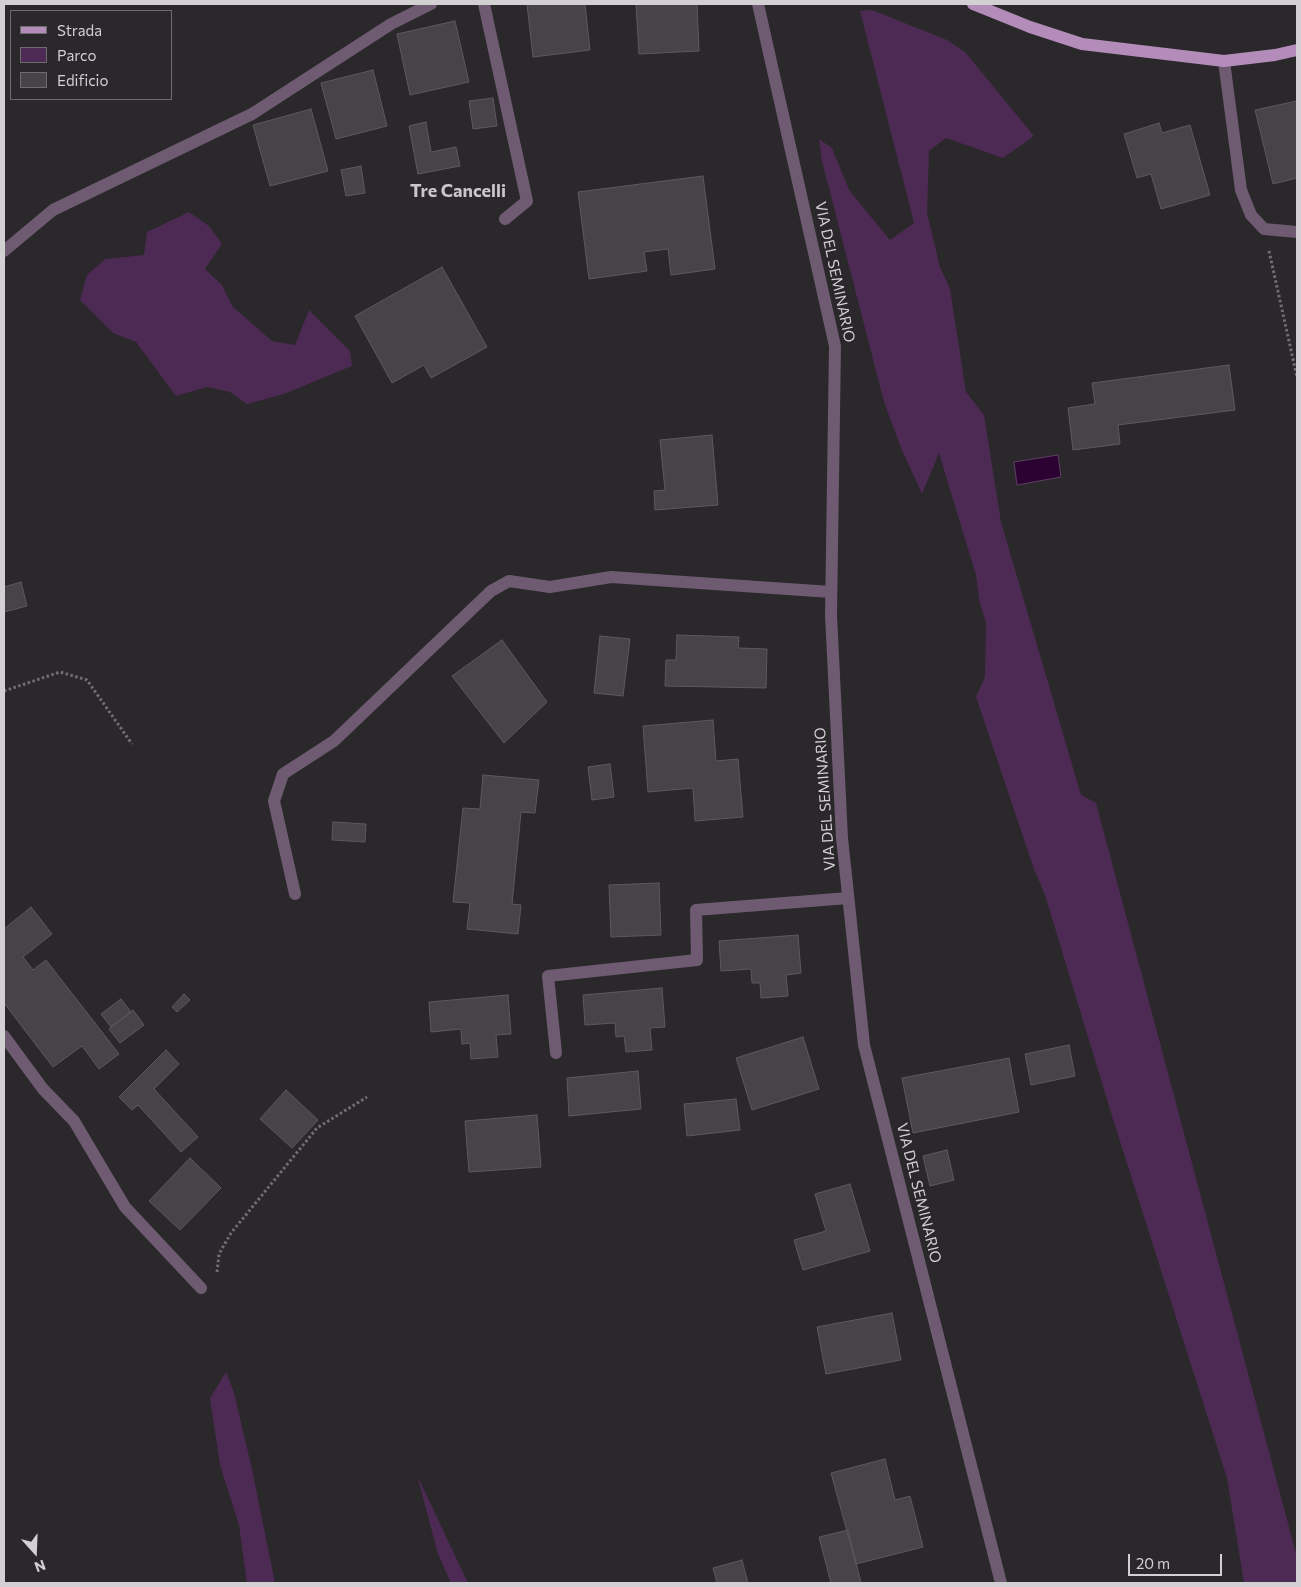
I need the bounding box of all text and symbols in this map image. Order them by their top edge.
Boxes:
legend [10,10,172,100]
text: Strada [57,21,102,39]
text: Parco [57,46,96,64]
text: Edificio [57,71,108,89]
district label: Tre Cancelli [410,180,506,202]
street label: VIA DEL SEMINARIO [811,200,859,344]
street label: VIA DEL SEMINARIO [811,727,839,871]
street label: VIA DEL SEMINARIO [893,1121,945,1265]
north arrow [10,1527,60,1577]
scale bar [1131,1544,1225,1576]
text: 20 m [1136,1554,1170,1572]
text: N [32,1557,48,1576]

